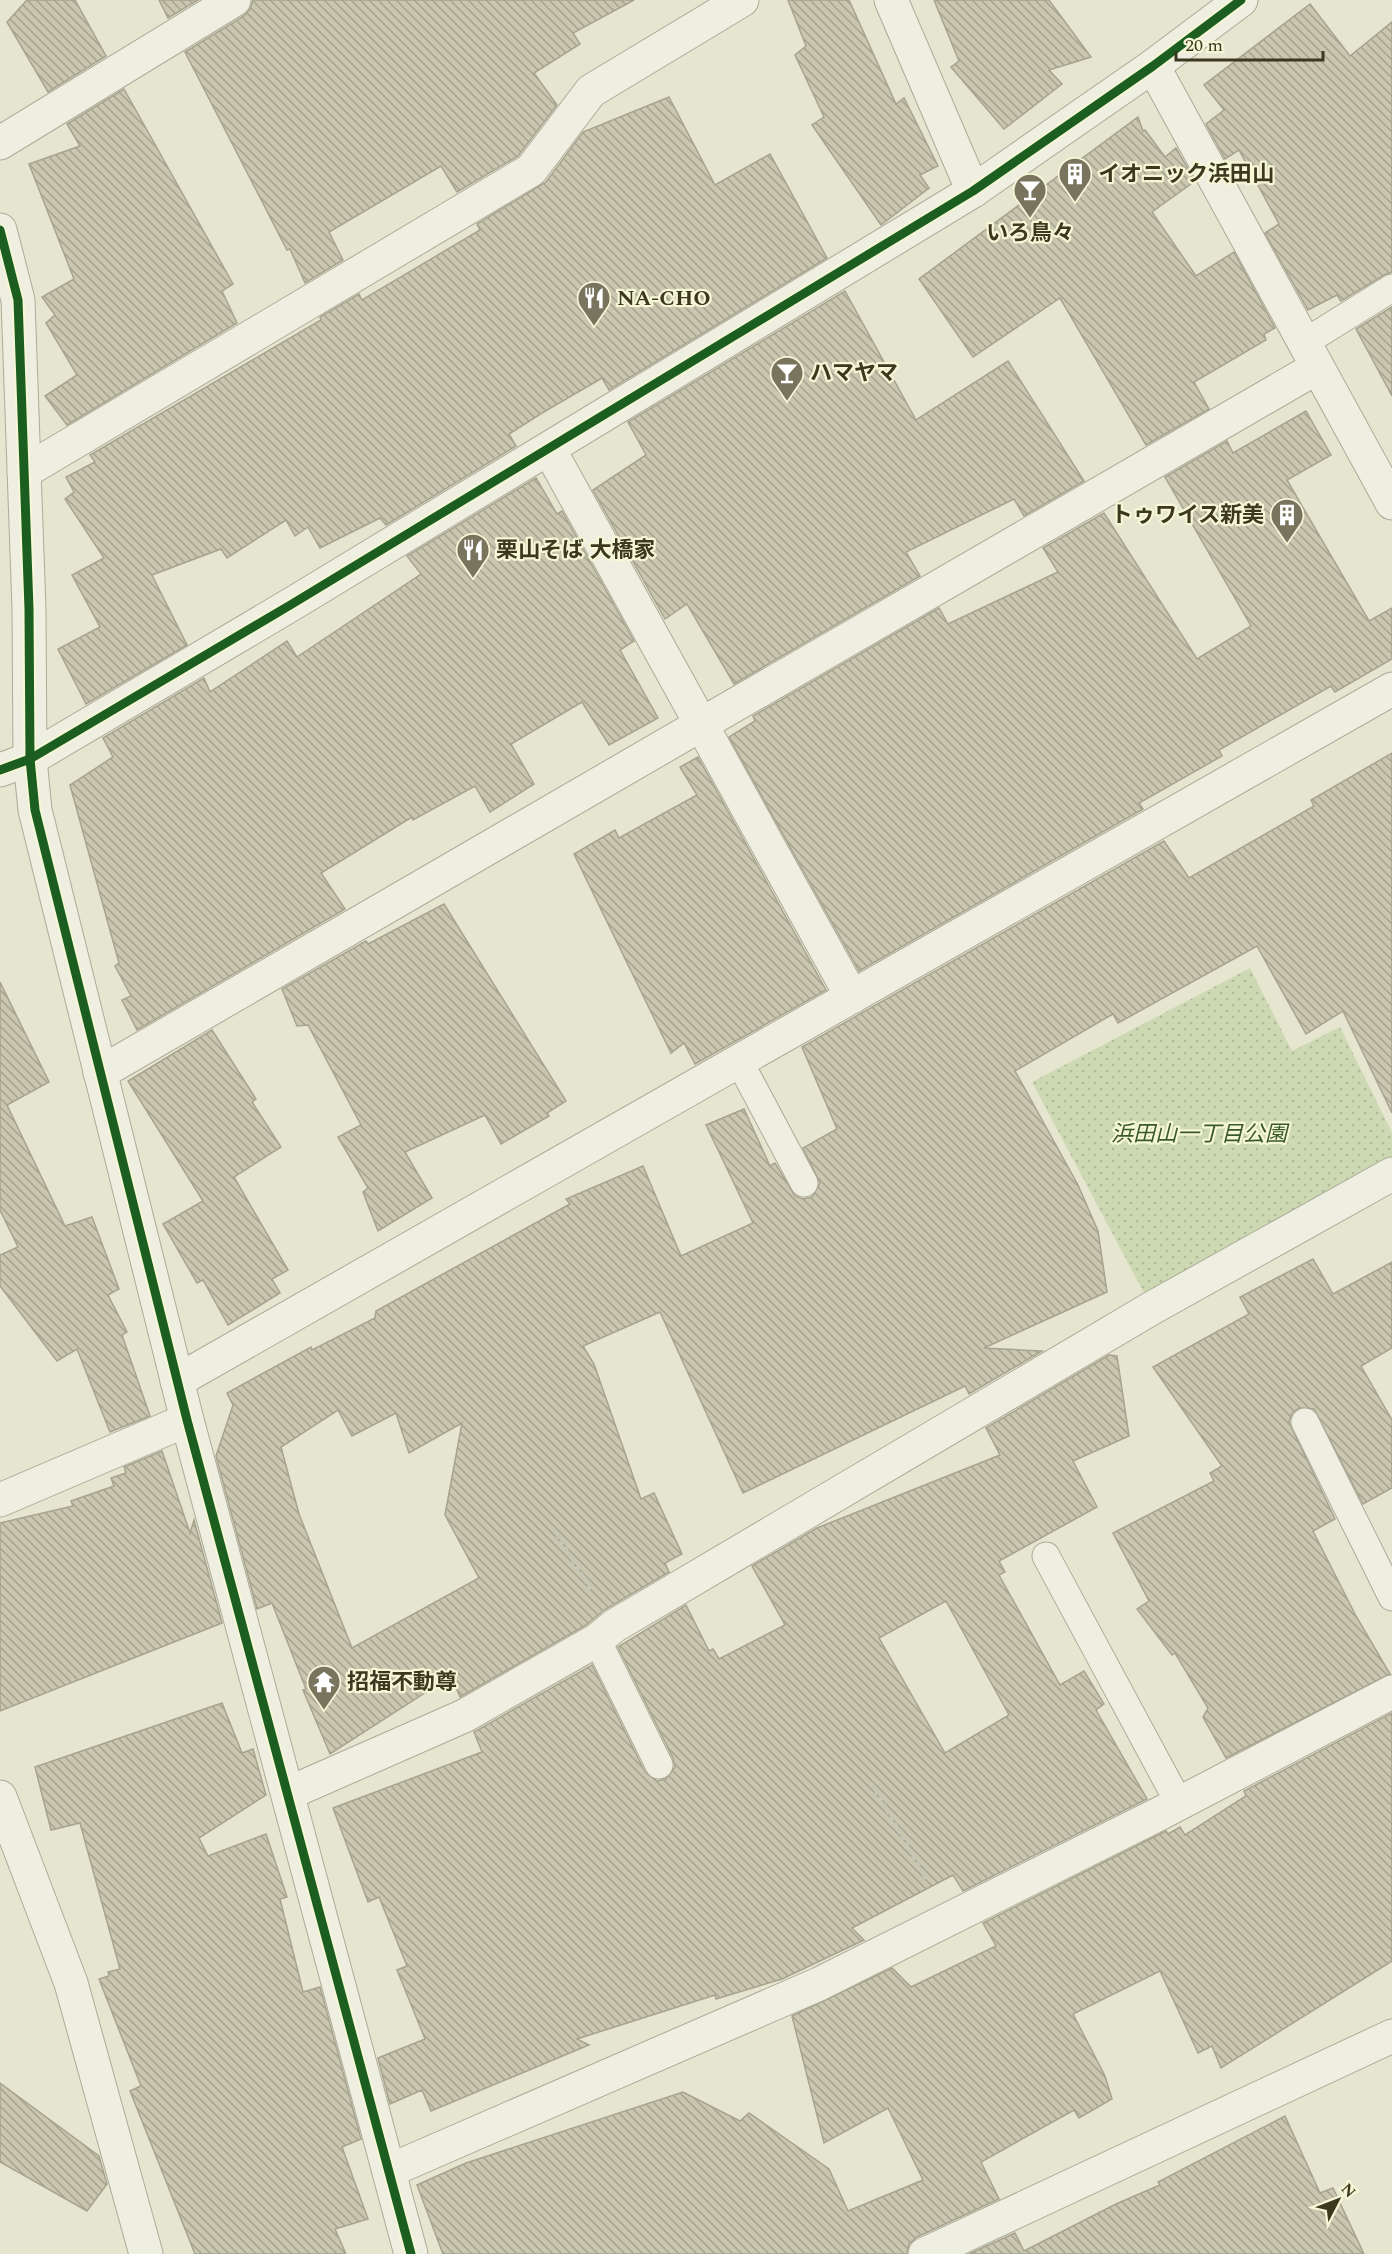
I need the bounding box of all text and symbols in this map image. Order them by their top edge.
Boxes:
scale bar [1176,24,1323,62]
text: 20 m [1185,32,1223,59]
building icon: イオニック浜田山 [1057,156,1093,203]
place label: イオニック浜田山 [1098,158,1274,191]
bar icon: いろ鳥々 [1012,172,1048,219]
place label: いろ鳥々 [986,217,1074,250]
restaurant icon: NA-CHO [576,280,612,327]
place label: NA-CHO [617,282,711,315]
bar icon: ハマヤマ [769,355,805,402]
place label: ハマヤマ [810,357,898,390]
building icon: トゥワイス新美 [1269,497,1305,544]
place label: トゥワイス新美 [1111,499,1264,532]
restaurant icon: 栗山そば 大橋家 [455,532,491,579]
place label: 栗山そば 大橋家 [496,534,656,567]
park label: 浜田山一丁目公園 [1111,1118,1290,1151]
temple icon: 招福不動尊 [306,1664,342,1711]
place label: 招福不動尊 [347,1666,457,1699]
north arrow [1308,2170,1368,2230]
text: N [1335,2178,1362,2204]

